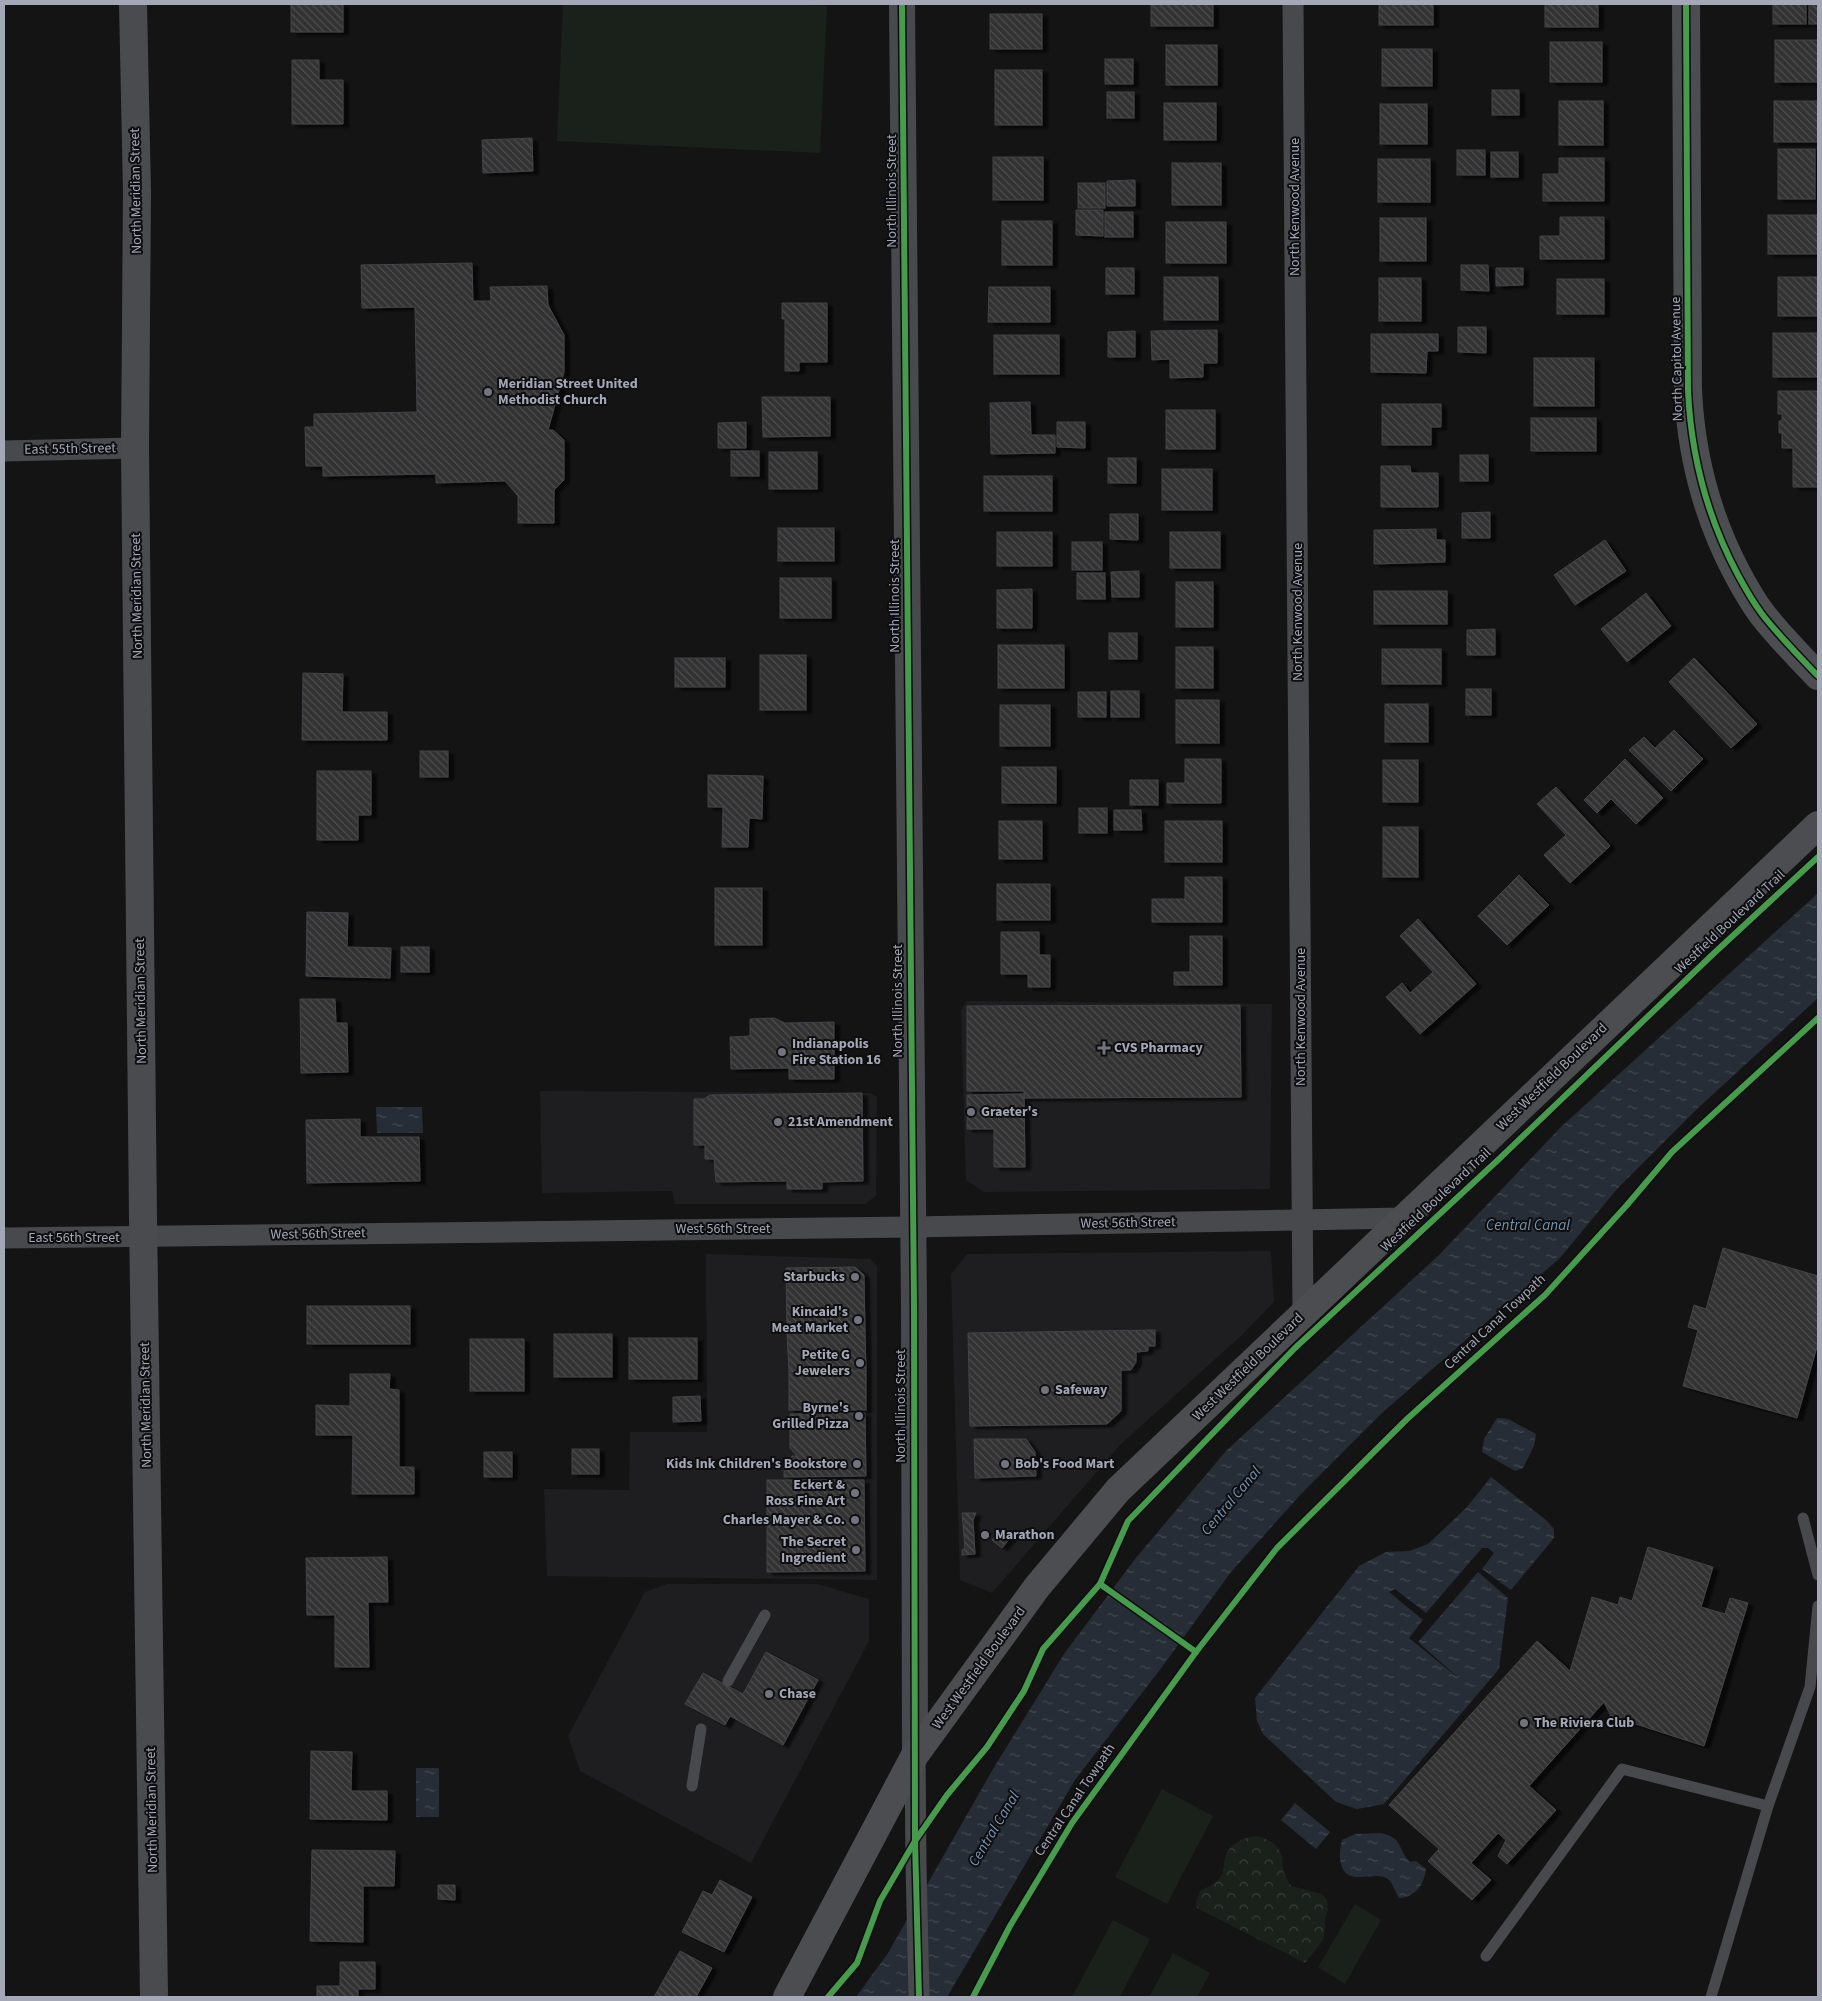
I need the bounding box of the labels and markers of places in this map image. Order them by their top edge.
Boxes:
place label: Meridian Street United Methodist Church [498,374,638,410]
marker: Meridian Street United Methodist Church [482,386,494,398]
place label: Indianapolis Fire Station 16 [792,1034,881,1070]
place label: CVS Pharmacy [1114,1038,1204,1058]
marker: CVS Pharmacy [1098,1042,1110,1054]
marker: Indianapolis Fire Station 16 [776,1046,788,1058]
place label: Graeter's [981,1102,1038,1122]
marker: Graeter's [965,1106,977,1118]
place label: 21st Amendment [788,1112,893,1132]
marker: 21st Amendment [772,1116,784,1128]
place label: Starbucks [783,1267,845,1287]
marker: Starbucks [849,1271,861,1283]
place label: Kincaid's Meat Market [772,1302,849,1338]
marker: Kincaid's Meat Market [852,1314,864,1326]
place label: Petite G Jewelers [795,1345,850,1381]
marker: Petite G Jewelers [854,1357,866,1369]
place label: Safeway [1055,1380,1108,1400]
marker: Safeway [1039,1384,1051,1396]
place label: Byrne's Grilled Pizza [772,1398,849,1434]
marker: Byrne's Grilled Pizza [853,1410,865,1422]
place label: Kids Ink Children's Bookstore [666,1454,847,1474]
place label: Bob's Food Mart [1015,1454,1115,1474]
marker: Kids Ink Children's Bookstore [851,1458,863,1470]
marker: Bob's Food Mart [999,1458,1011,1470]
place label: Eckert & Ross Fine Art [765,1475,846,1511]
marker: Eckert & Ross Fine Art [849,1487,861,1499]
place label: Charles Mayer & Co. [723,1510,845,1530]
marker: Charles Mayer & Co. [849,1514,861,1526]
place label: Marathon [995,1525,1054,1545]
marker: Marathon [979,1529,991,1541]
place label: The Secret Ingredient [781,1532,847,1568]
marker: The Secret Ingredient [850,1544,862,1556]
place label: Chase [779,1684,816,1704]
marker: Chase [763,1688,775,1700]
place label: The Riviera Club [1534,1713,1634,1733]
marker: The Riviera Club [1518,1717,1530,1729]

